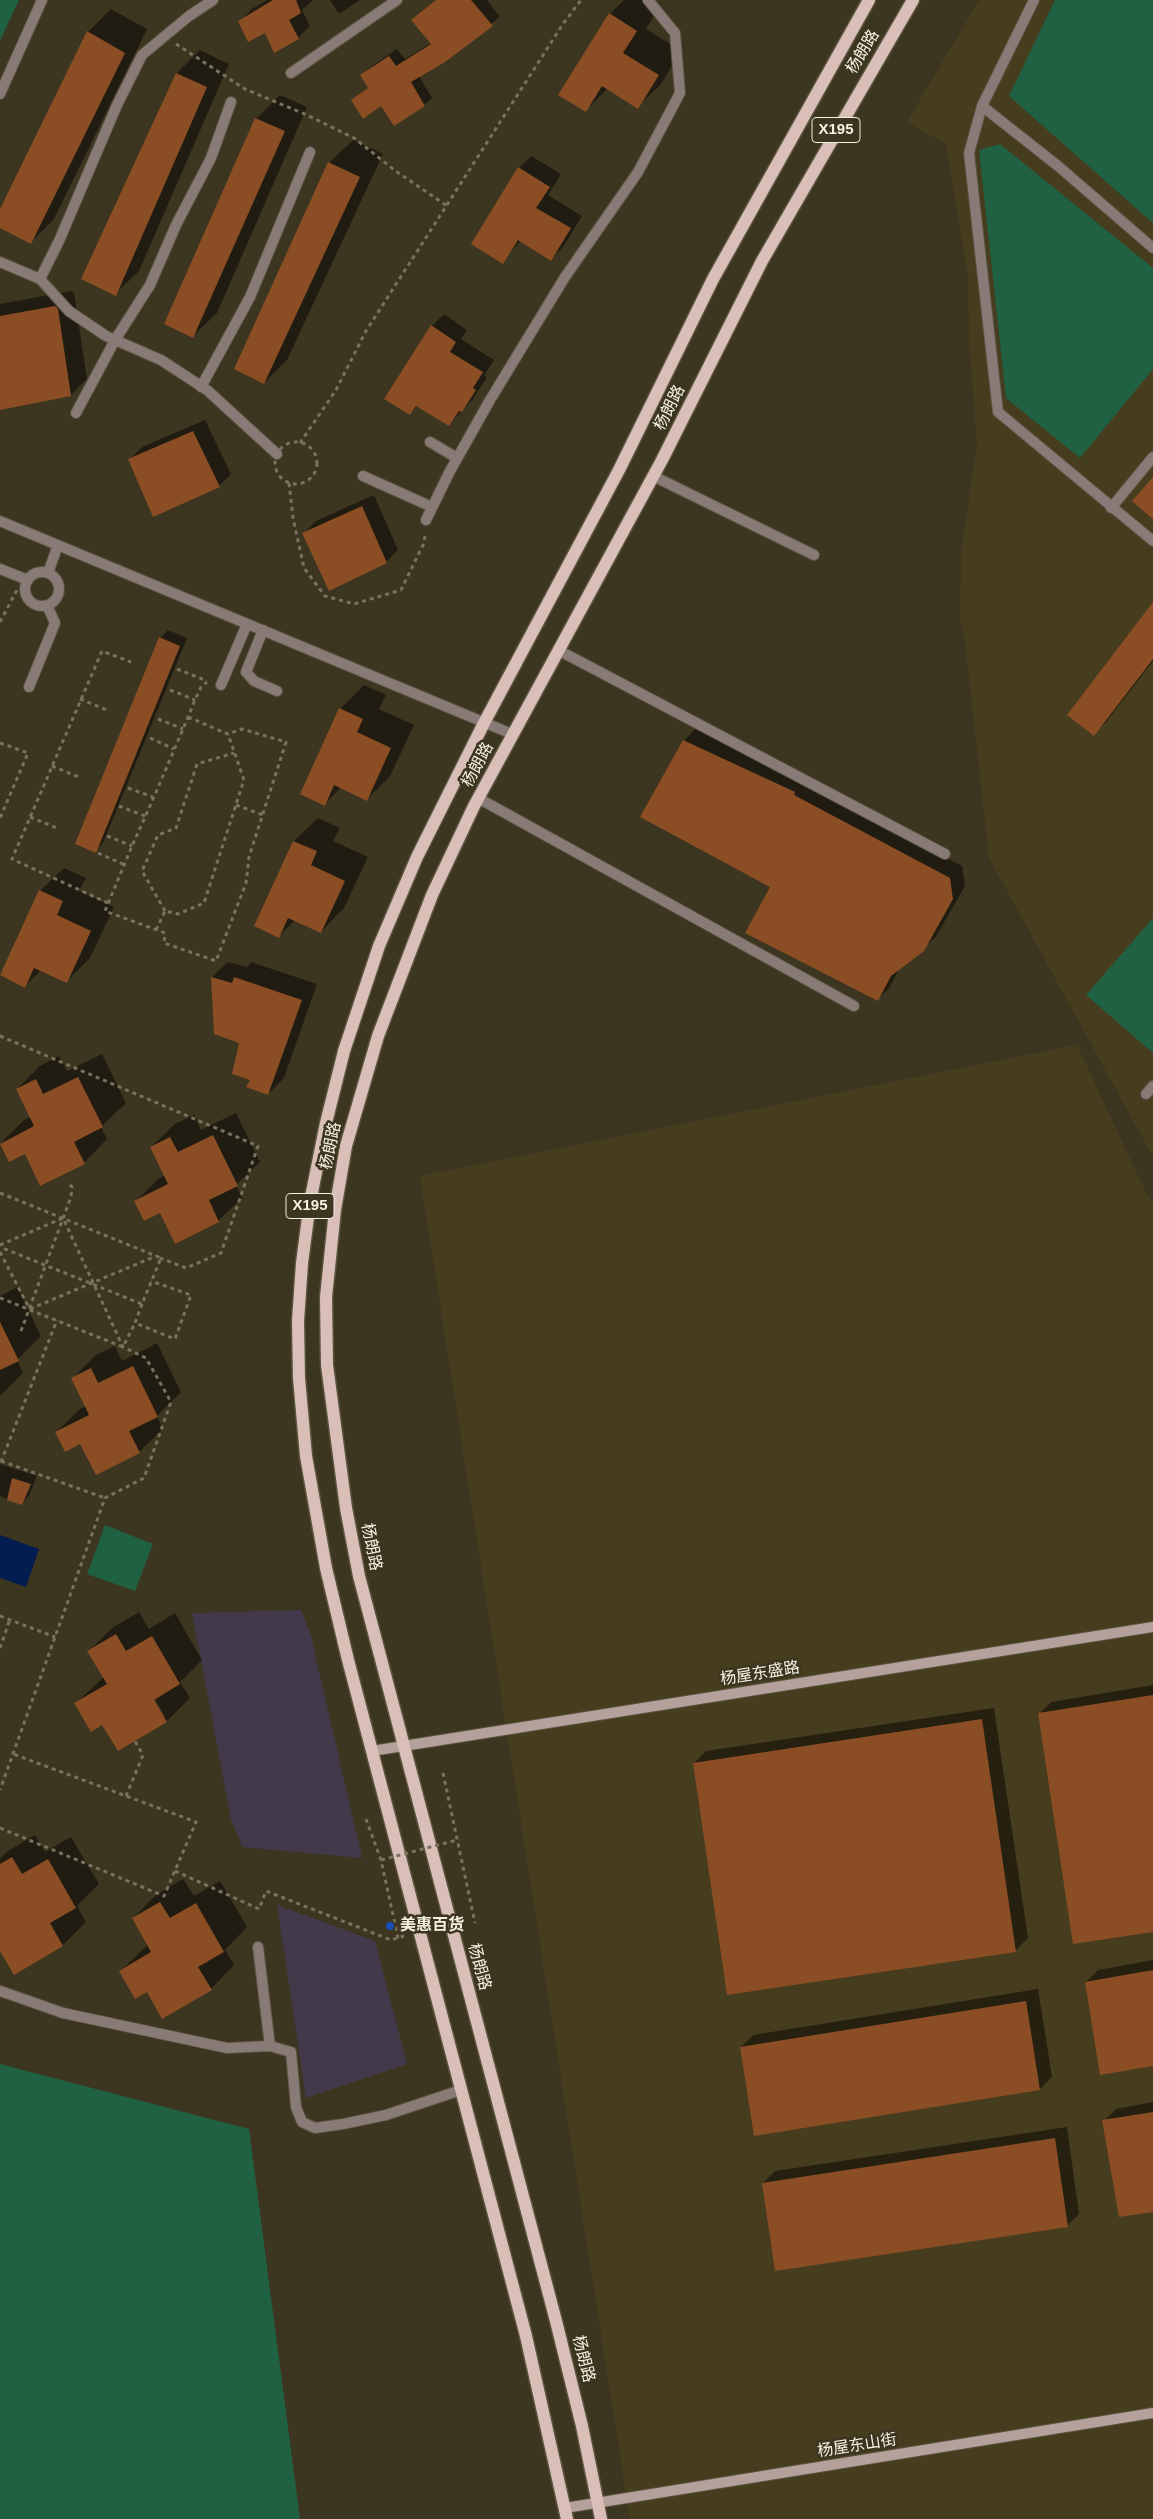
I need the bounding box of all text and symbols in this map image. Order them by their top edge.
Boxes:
street label: 杨朗路 [842,26,884,78]
road number: X195 [812,118,860,142]
street label: 杨朗路 [651,382,689,434]
street label: 杨朗路 [458,739,498,791]
street label: 杨朗路 [317,1121,345,1171]
road number: X195 [286,1194,334,1218]
street label: 杨朗路 [357,1522,385,1572]
street label: 杨屋东盛路 [719,1658,801,1690]
place label: 美惠百货 [400,1916,464,1936]
marker: 美惠百货 [384,1920,396,1932]
street label: 杨朗路 [464,1941,494,1993]
street label: 杨朗路 [568,2333,598,2385]
street label: 杨屋东山街 [816,2430,898,2462]

